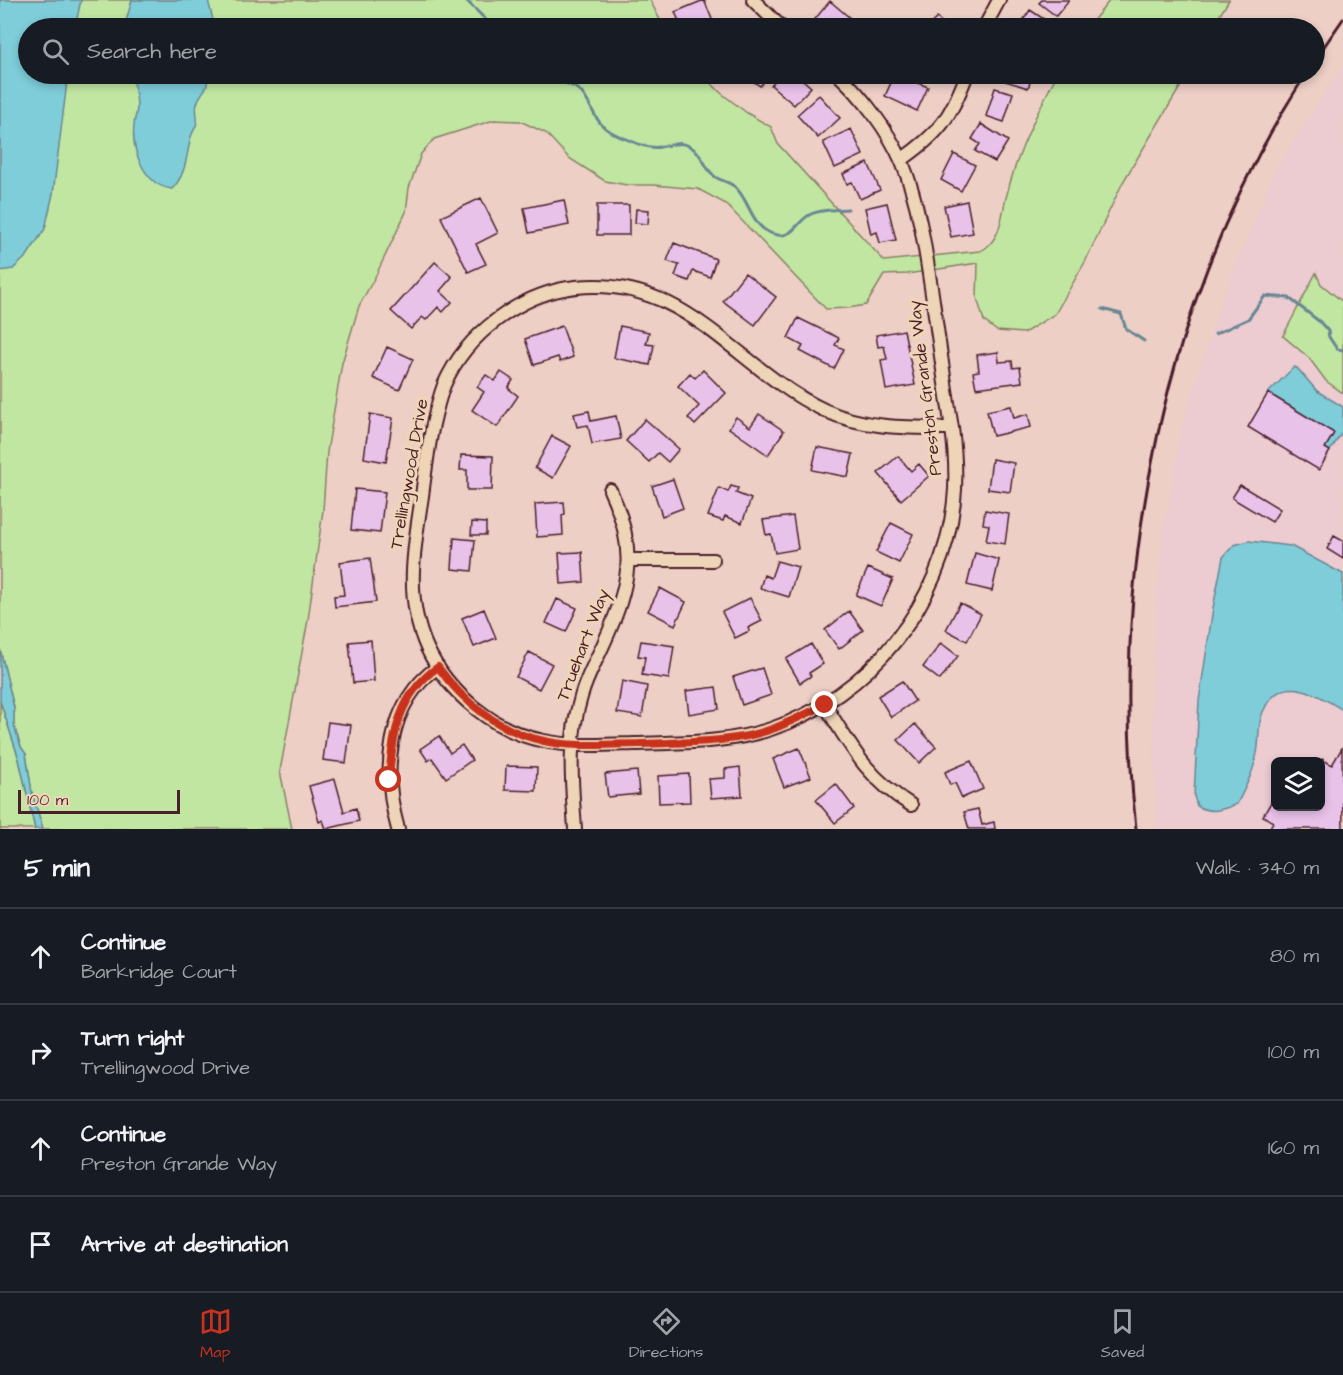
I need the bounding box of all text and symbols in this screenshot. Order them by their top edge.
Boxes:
search box [18,18,1325,84]
icon: search [39,35,72,68]
text: Search here [87,36,217,67]
street label: Preston Grande Way [902,299,949,477]
street label: Trellingwood Drive [383,397,436,551]
street label: Truehart Way [550,585,617,705]
route end [811,691,837,717]
map controls [1271,757,1325,811]
button: layers [1271,757,1325,811]
route start [375,766,401,792]
scale bar [18,787,180,814]
text: 100 m [27,789,68,811]
text: 5 min [24,850,90,886]
text: Walk · 340 m [1196,854,1319,882]
text: Continue [81,927,166,958]
icon: ahead [24,940,57,973]
text: 80 m [1270,942,1319,970]
text: Barkridge Court [81,958,237,986]
text: Turn right [81,1023,184,1054]
icon: right [24,1036,57,1069]
text: 100 m [1268,1038,1319,1066]
text: Trellingwood Drive [81,1054,250,1082]
text: Continue [81,1119,166,1150]
icon: ahead [24,1132,57,1165]
text: 160 m [1268,1134,1319,1162]
text: Preston Grande Way [81,1150,277,1178]
icon: arrive [24,1228,57,1261]
text: Arrive at destination [81,1229,288,1260]
tab: Map [199,1305,232,1363]
tab: Directions [629,1305,703,1363]
tab: Saved [1101,1305,1144,1363]

